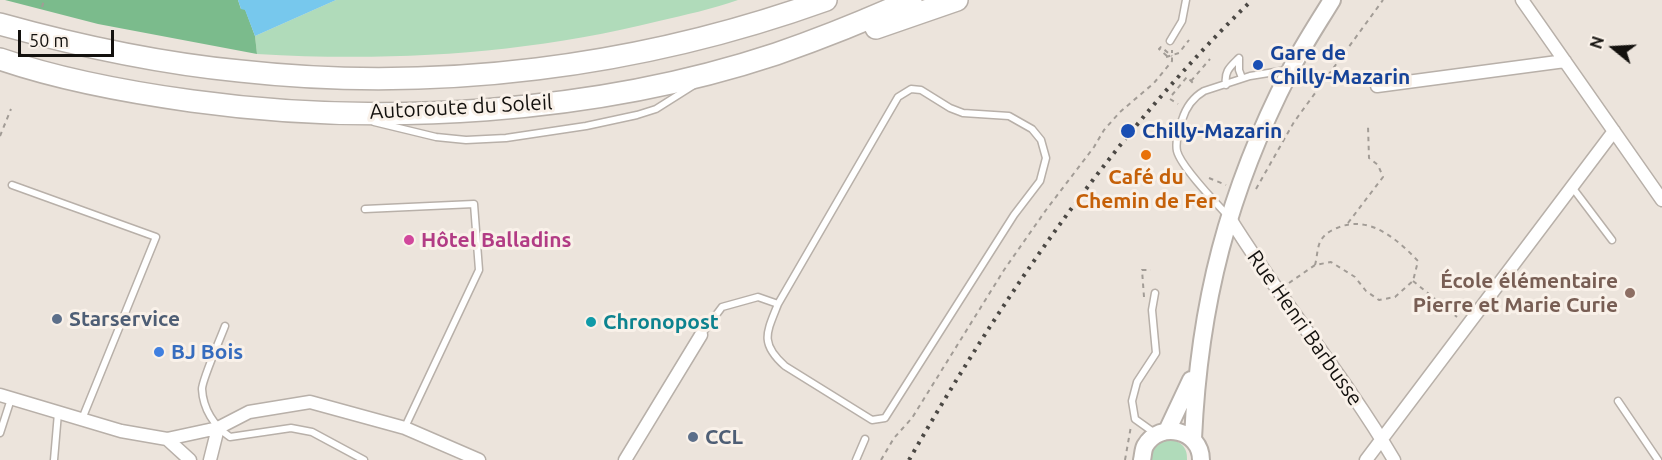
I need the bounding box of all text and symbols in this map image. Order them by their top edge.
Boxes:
scale bar [21,18,117,56]
north arrow [1584,18,1644,78]
text: 50 m [29,30,69,50]
text: N [1586,34,1607,51]
place label: Gare de Chilly-Mazarin [1270,40,1410,90]
marker: Gare de Chilly-Mazarin [1251,58,1265,72]
street label: Autoroute du Soleil [369,90,553,124]
place label: Chilly-Mazarin [1142,118,1282,144]
marker: Chilly-Mazarin [1119,122,1137,140]
marker: Café du Chemin de Fer [1139,148,1153,162]
place label: Café du Chemin de Fer [1075,164,1217,214]
place label: Hôtel Balladins [421,227,571,253]
marker: Hôtel Balladins [402,233,416,247]
street label: Rue Henri Barbusse [1242,246,1368,410]
place label: École élémentaire Pierre et Marie Curie [1413,268,1618,318]
marker: École élémentaire Pierre et Marie Curie [1623,286,1637,300]
place label: Starservice [69,306,180,332]
place label: Chronopost [603,309,719,335]
marker: Starservice [50,312,64,326]
marker: Chronopost [584,315,598,329]
place label: BJ Bois [171,339,243,365]
marker: BJ Bois [152,345,166,359]
place label: CCL [705,424,743,450]
marker: CCL [686,430,700,444]

